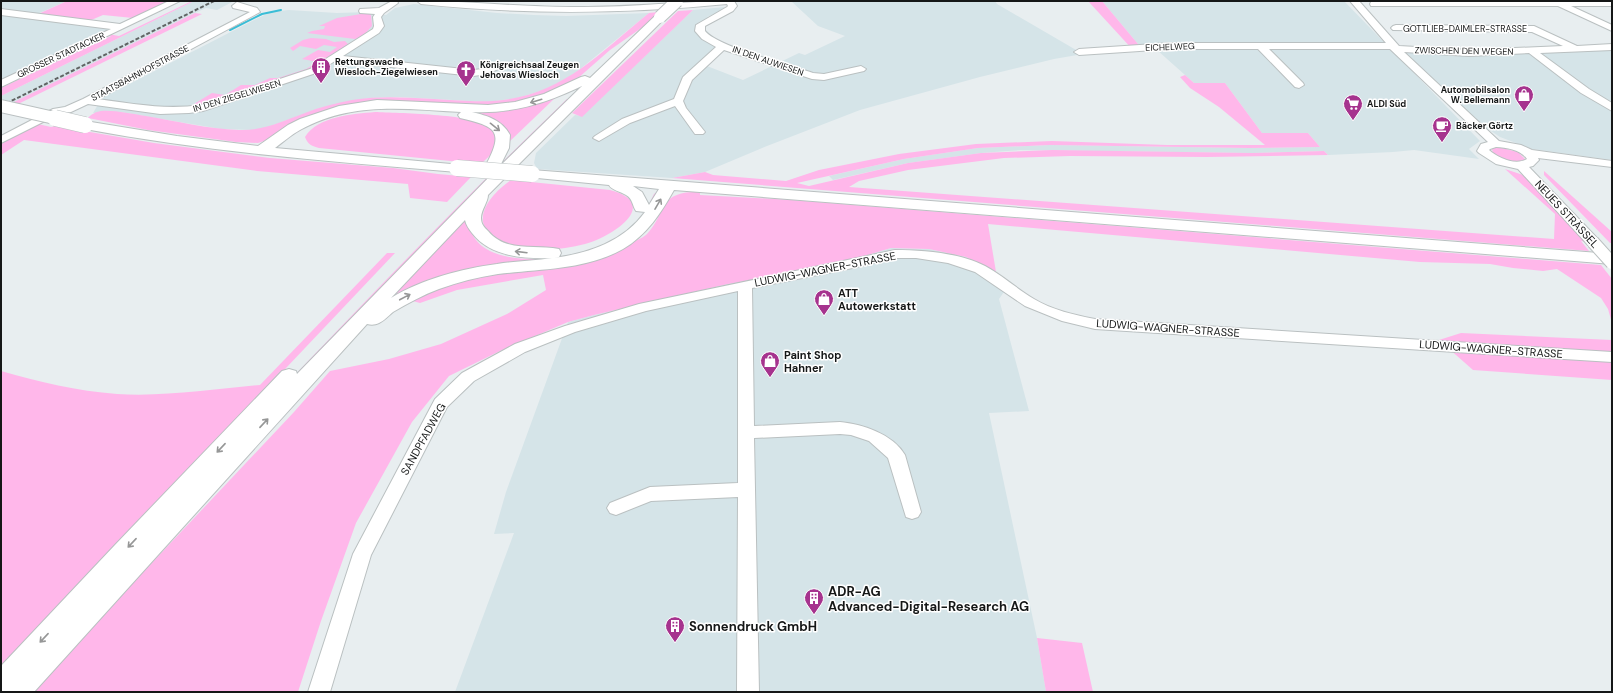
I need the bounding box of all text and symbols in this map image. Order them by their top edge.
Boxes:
street label: GOTTLIEB-DAIMLER-STRASSE [1403,23,1527,35]
street label: GROSSER STADTACKER [15,29,107,81]
street label: EICHELWEG [1145,40,1195,54]
street label: STAATSBAHNHOFSTRASSE [89,42,191,104]
street label: IN DEN AUWIESEN [731,43,805,79]
street label: ZWISCHEN DEN WEGEN [1414,44,1514,58]
building icon: Rettungswache Wiesloch-Ziegelwiesen [310,56,332,84]
place label: Rettungswache Wiesloch-Ziegelwiesen [335,56,438,78]
church icon: Königreichsaal Zeugen Jehovas Wiesloch [455,59,477,87]
place label: Königreichsaal Zeugen Jehovas Wiesloch [480,59,579,81]
street label: IN DEN ZIEGELWIESEN [192,77,282,115]
place label: Automobilsalon W. Bellemann [1441,84,1510,106]
shop icon: Automobilsalon W. Bellemann [1513,84,1535,112]
supermarket icon: ALDI Süd [1342,93,1364,121]
one-way arrow [530,98,543,105]
place label: ALDI Süd [1367,98,1406,110]
cafe icon: Bäcker Görtz [1431,115,1453,143]
place label: Bäcker Görtz [1456,120,1514,132]
one-way arrow [490,122,501,131]
street label: NEUES STRÄSSEL [1532,177,1602,251]
one-way arrow [654,198,662,210]
one-way arrow [515,248,528,256]
street label: LUDWIG-WAGNER-STRASSE [753,248,897,290]
place label: ATT Autowerkstatt [838,286,916,313]
shop icon: ATT Autowerkstatt [813,288,835,316]
one-way arrow [399,293,411,301]
street label: LUDWIG-WAGNER-STRASSE [1096,316,1240,340]
street label: LUDWIG-WAGNER-STRASSE [1419,337,1563,361]
place label: Paint Shop Hahner [784,348,841,375]
shop icon: Paint Shop Hahner [759,350,781,378]
street label: SANDPFADWEG [397,401,449,477]
one-way arrow [259,418,268,428]
one-way arrow [217,443,226,453]
one-way arrow [127,538,137,548]
place label: ADR-AG Advanced-Digital-Research AG [828,583,1029,615]
building icon: ADR-AG Advanced-Digital-Research AG [803,587,825,615]
building icon: Sonnendruck GmbH [664,615,686,643]
place label: Sonnendruck GmbH [689,618,817,635]
one-way arrow [39,633,49,643]

